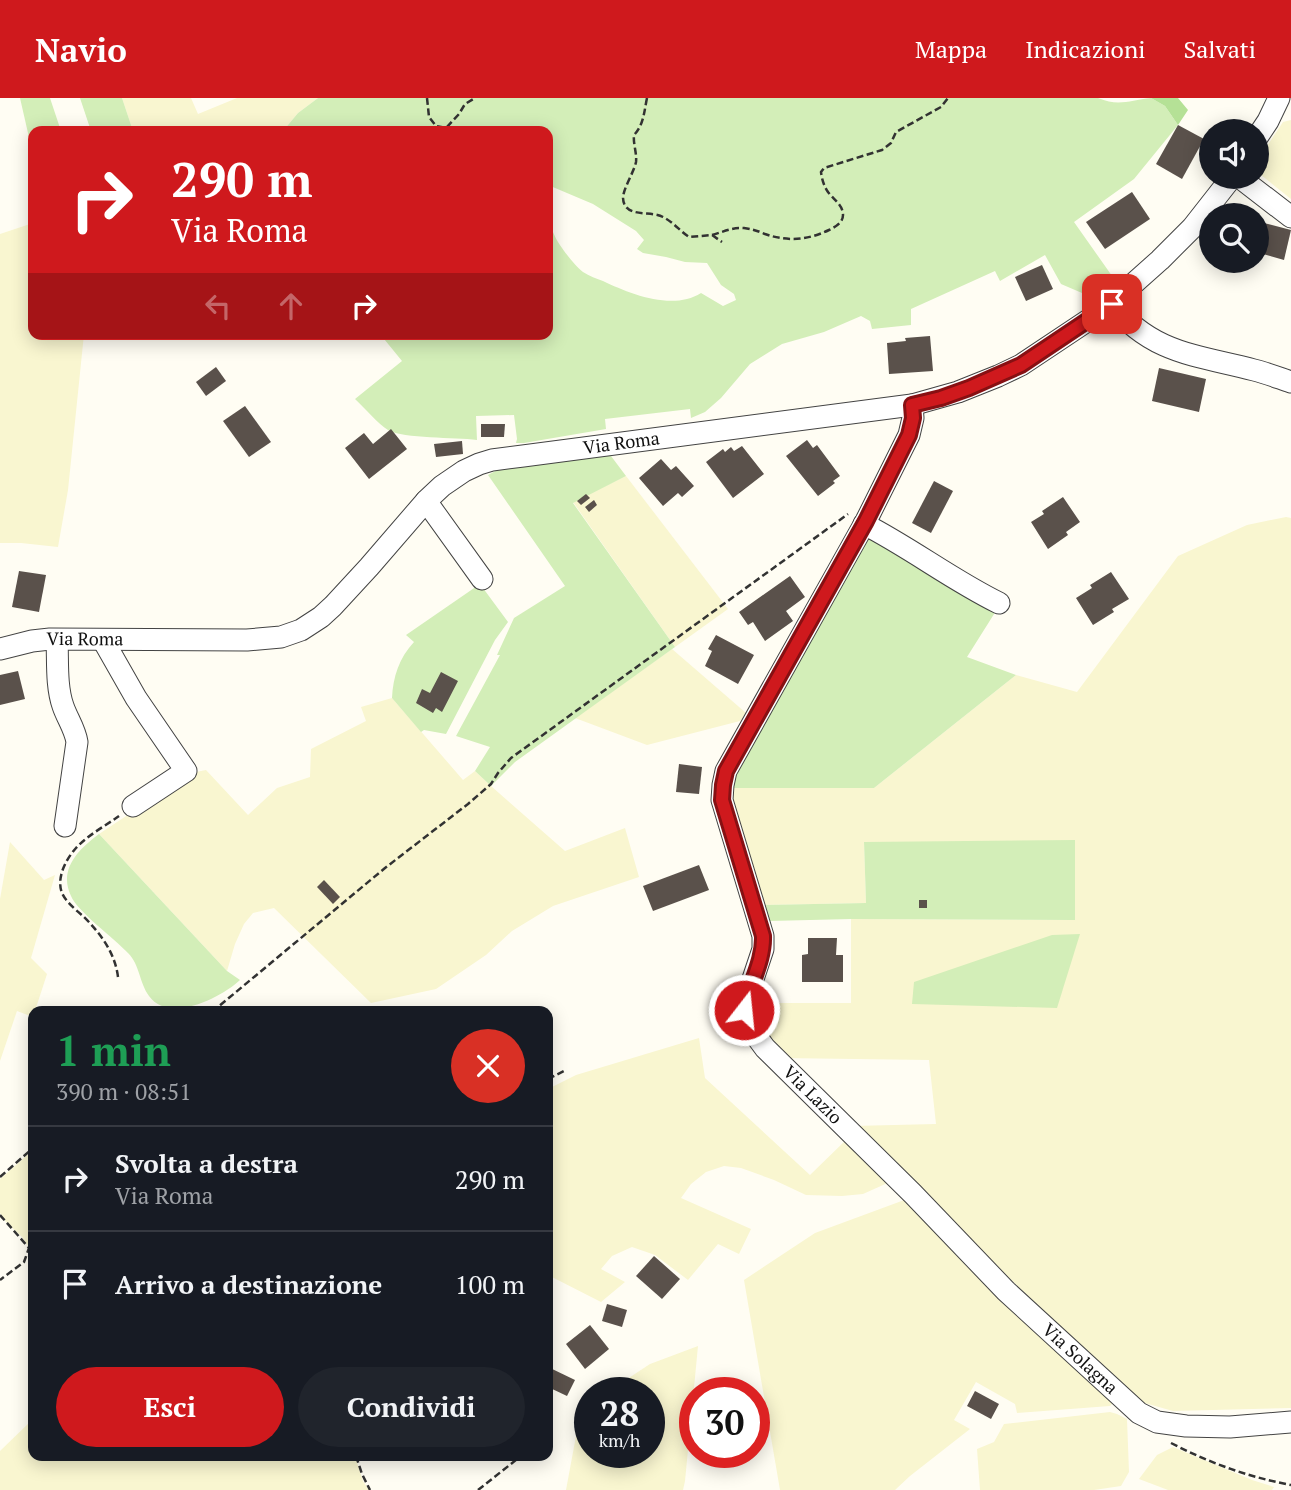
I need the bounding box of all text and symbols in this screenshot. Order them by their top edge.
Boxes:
text: Navio [35,28,127,71]
text: Mappa [915,33,987,65]
text: Indicazioni [1025,33,1145,65]
text: Salvati [1183,33,1256,65]
map controls [1199,119,1269,273]
button: sound [1199,119,1269,189]
text: 290 m [171,146,313,211]
icon: right [56,154,147,245]
button: search [1199,203,1269,273]
text: Via Roma [171,209,308,251]
pin [1082,274,1142,334]
icon: arrive [1093,285,1131,323]
icon: left [199,287,237,325]
icon: ahead [272,287,310,325]
icon: right [345,287,383,325]
street label: Via Roma [582,425,661,459]
street label: Via Roma [46,626,123,650]
position arrow [707,973,781,1047]
text: 1 min [56,1022,171,1078]
button: close [451,1029,525,1103]
street label: Via Lazio [778,1059,848,1129]
text: 390 m · 08:51 [56,1076,191,1107]
text: Svolta a destra [115,1146,298,1180]
icon: right [56,1160,94,1198]
text: 290 m [455,1162,525,1196]
text: Via Roma [115,1180,213,1211]
icon: arrive [56,1265,94,1303]
text: Arrivo a destinazione [115,1267,382,1301]
text: 100 m [455,1267,525,1301]
street label: Via Solagna [1038,1317,1124,1399]
button: Esci [56,1367,284,1447]
button: Condividi [298,1367,525,1447]
speed limit sign: 30 [679,1377,770,1468]
text: 28 [600,1390,639,1436]
text: km/h [599,1428,640,1452]

